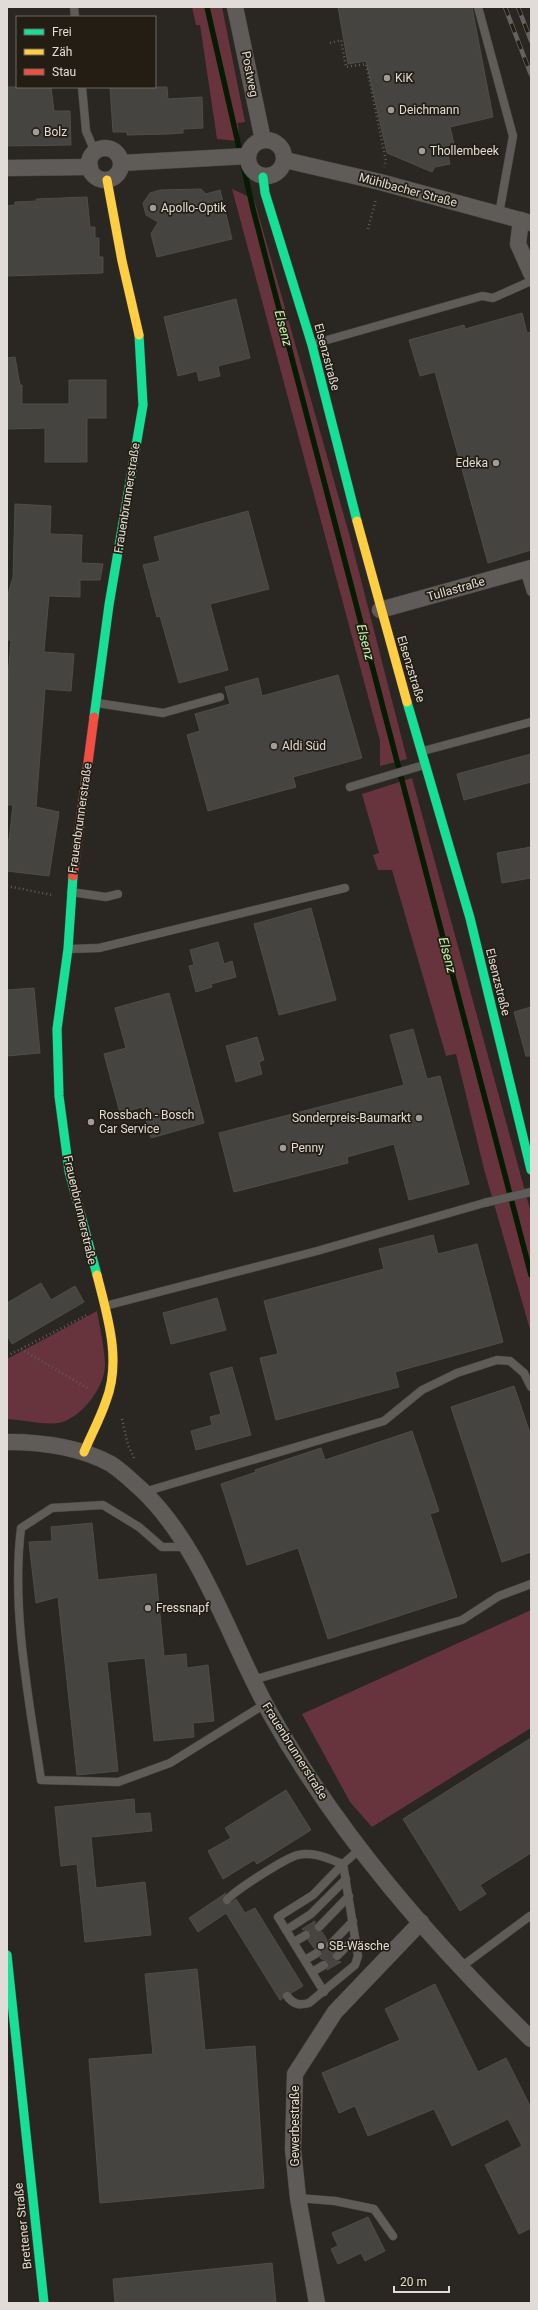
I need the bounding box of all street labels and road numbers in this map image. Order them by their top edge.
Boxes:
street label: Postweg [239,50,261,98]
street label: Mühlbacher Straße [357,170,459,210]
street label: Elsenzstraße [311,322,343,392]
street label: Frauenbrunnerstraße [111,442,143,554]
street label: Tullastraße [425,574,487,604]
street label: Elsenzstraße [394,634,428,704]
street label: Frauenbrunnerstraße [65,762,95,874]
street label: Elsenzstraße [483,947,513,1017]
street label: Frauenbrunnerstraße [61,1154,99,1266]
street label: Frauenbrunnerstraße [260,1700,330,1802]
street label: Gewerbestraße [288,2085,302,2167]
street label: Brettener Straße [11,2182,35,2270]

